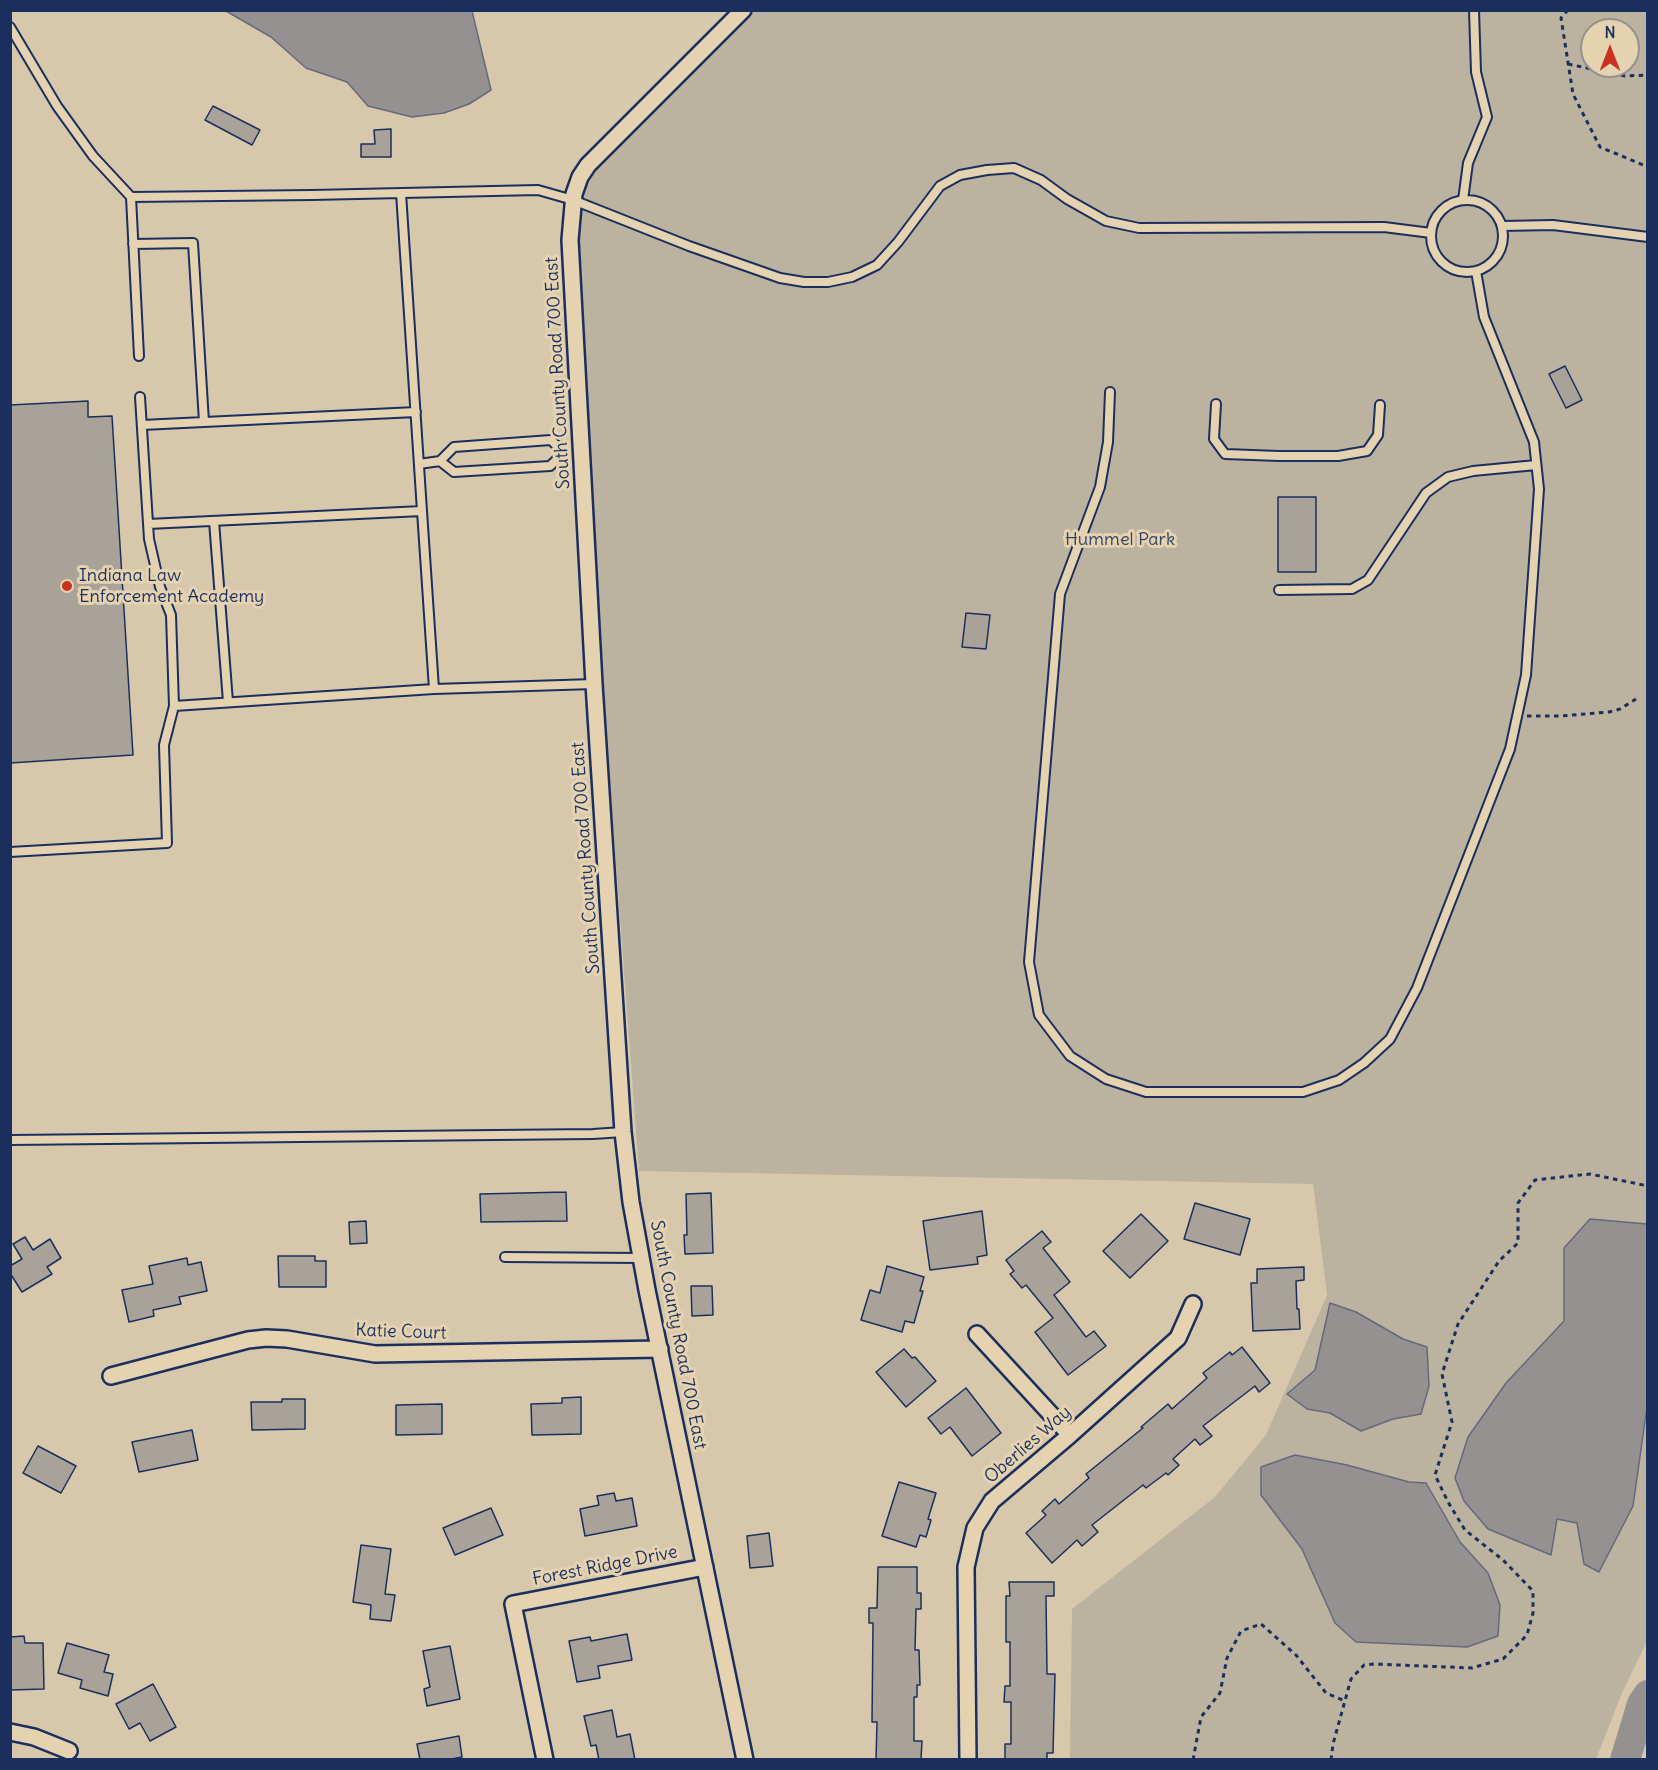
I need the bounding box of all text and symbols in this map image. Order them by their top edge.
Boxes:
north arrow [1580,18,1640,78]
text: N [1604,22,1616,42]
street label: South County Road 700 East [541,256,575,490]
park label: Hummel Park [1065,529,1175,551]
place label: Indiana Law Enforcement Academy [79,565,264,608]
marker: Indiana Law Enforcement Academy [60,579,74,593]
street label: South County Road 700 East [567,741,605,975]
street label: South County Road 700 East [645,1219,711,1451]
street label: Katie Court [355,1320,447,1344]
street label: Oberlies Way [980,1402,1076,1488]
street label: Forest Ridge Drive [531,1541,679,1591]

